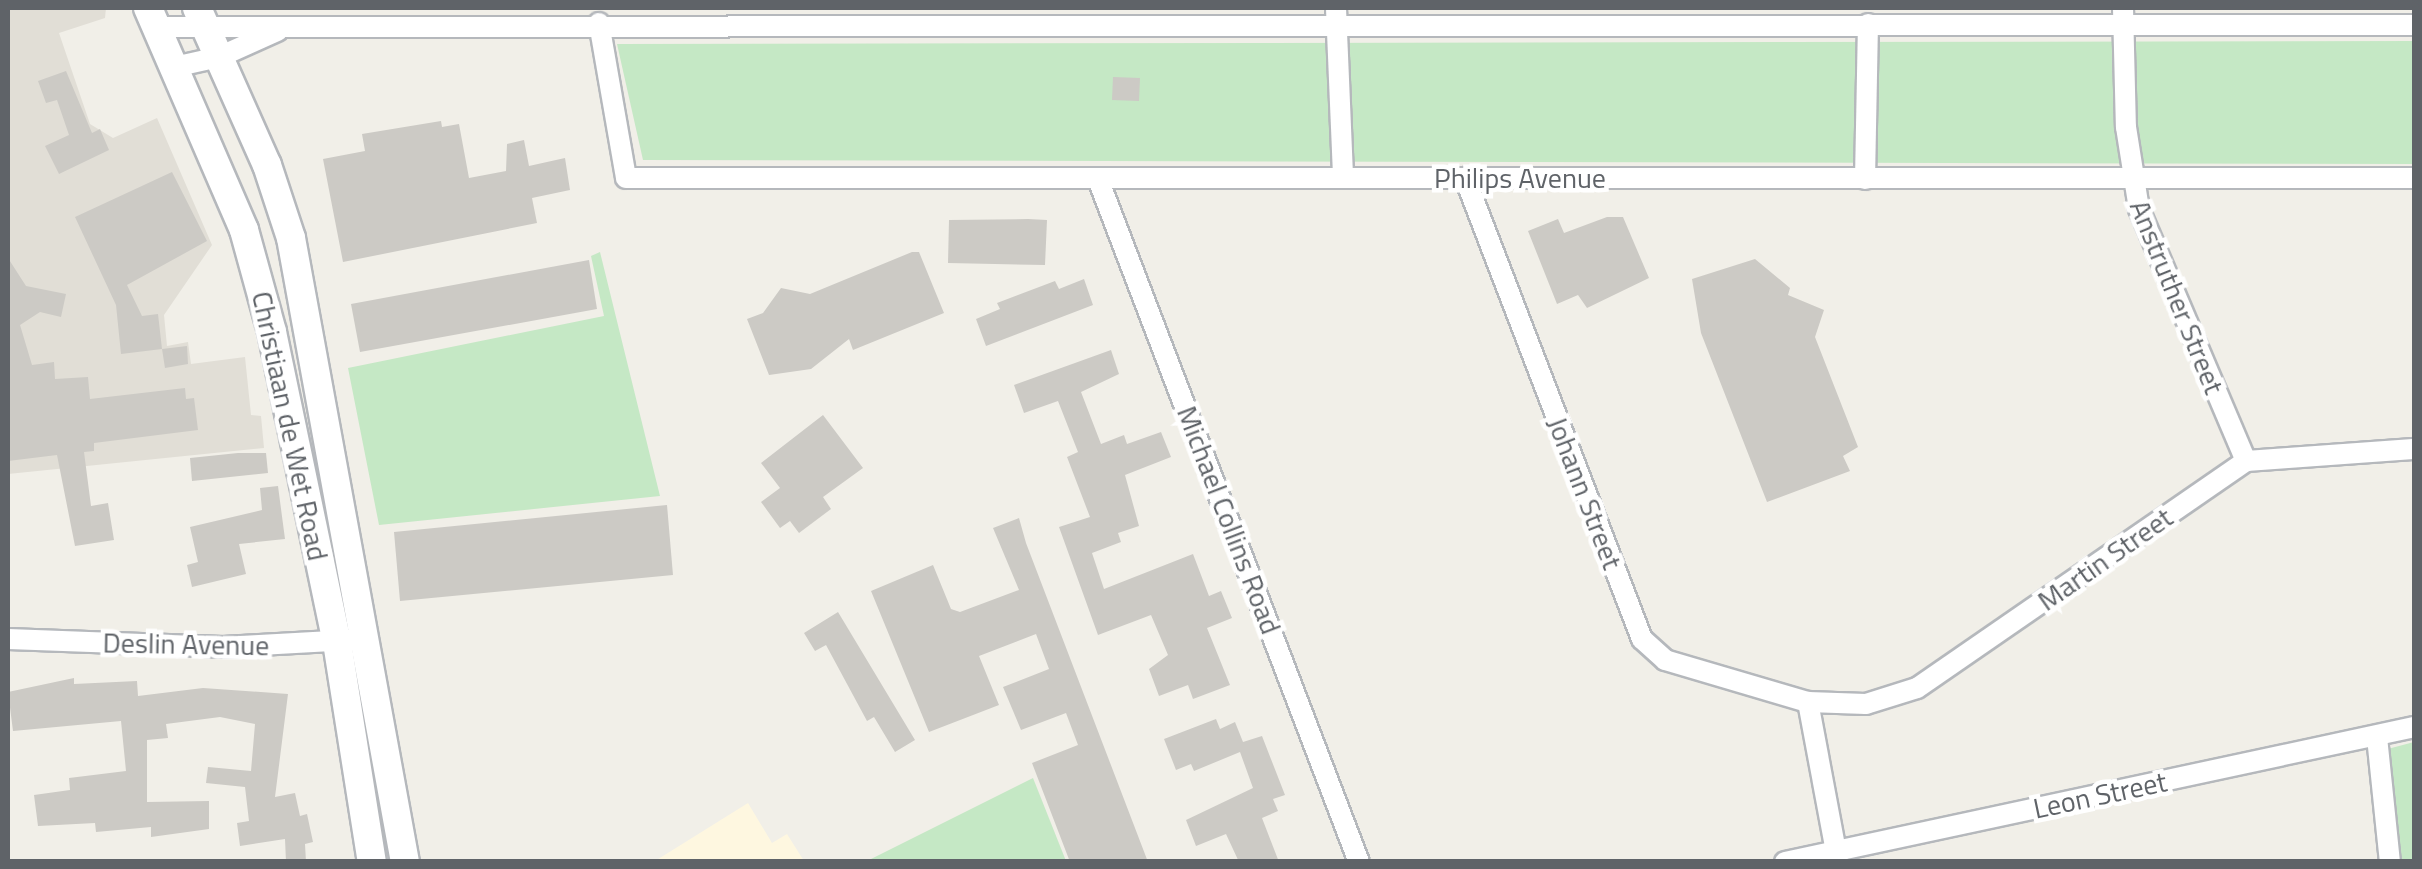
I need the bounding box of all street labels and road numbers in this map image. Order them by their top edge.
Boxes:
street label: Philips Avenue [1434,161,1606,195]
street label: Anstruther Street [2123,195,2231,399]
street label: Christiaan de Wet Road [245,288,335,564]
street label: Michael Collins Road [1170,401,1288,639]
street label: Johann Street [1541,412,1629,574]
street label: Martin Street [2031,500,2179,618]
street label: Deslin Avenue [102,626,270,662]
street label: Leon Street [2030,764,2170,826]

